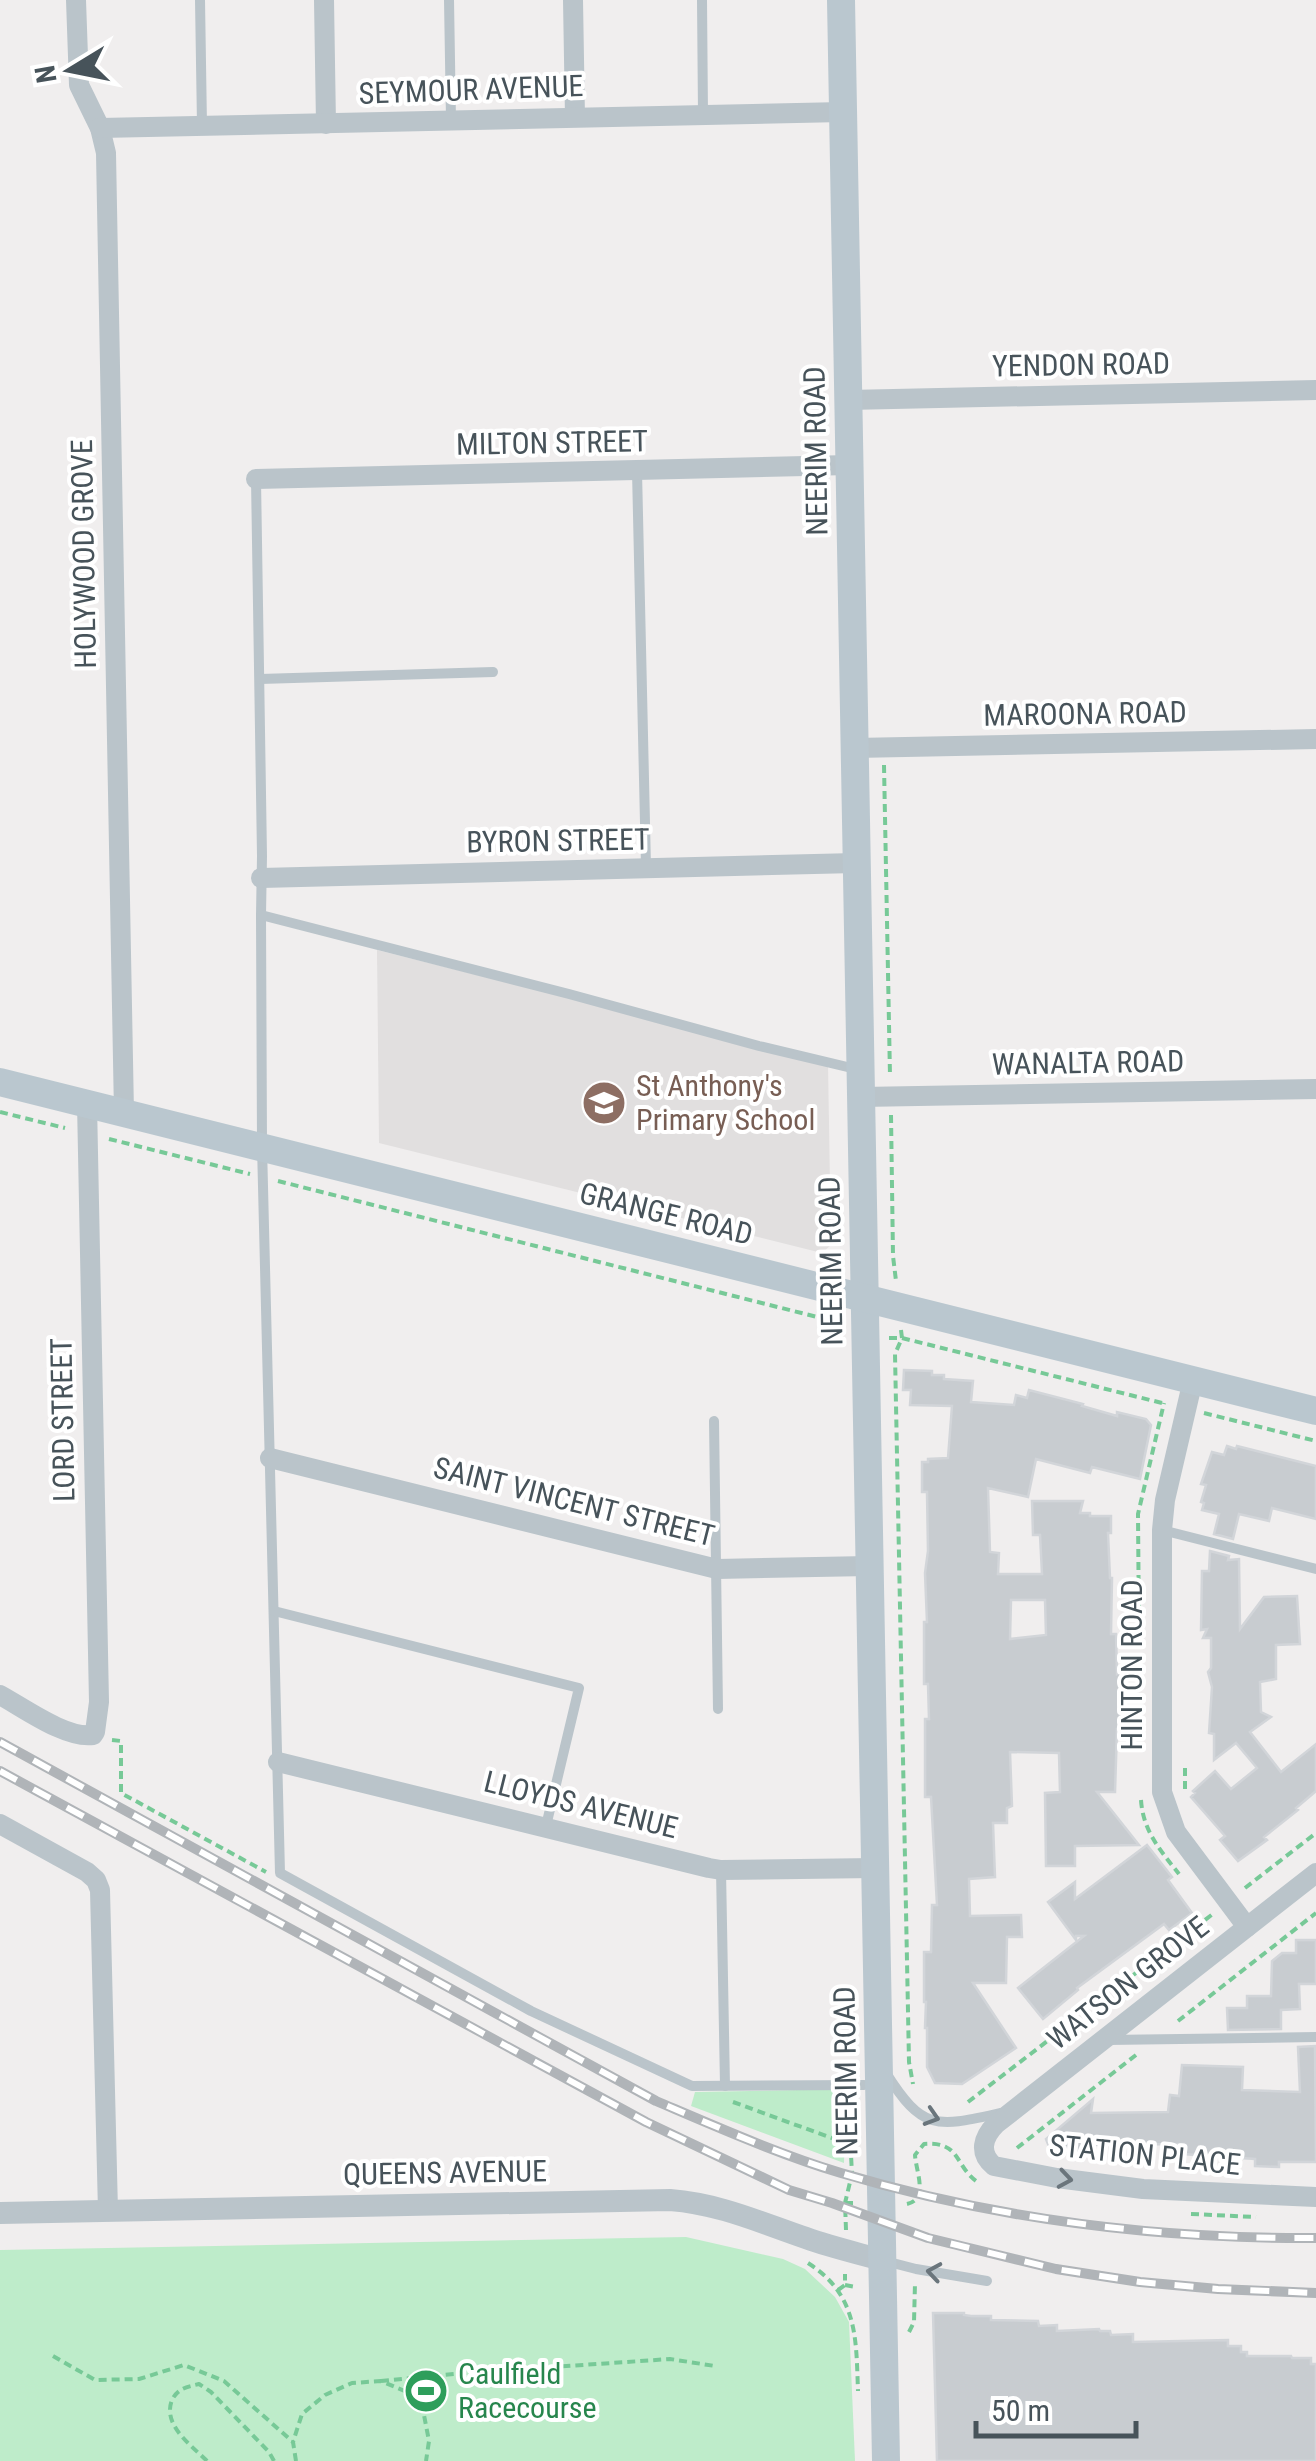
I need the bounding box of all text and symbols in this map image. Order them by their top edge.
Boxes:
north arrow [20,20,120,120]
text: N [28,63,64,86]
street label: SEYMOUR AVENUE [358,68,584,111]
street label: YENDON ROAD [992,345,1170,384]
street label: NEERIM ROAD [797,366,834,536]
street label: MILTON STREET [456,423,648,462]
street label: HOLYWOOD GROVE [64,439,103,669]
street label: MAROONA ROAD [983,694,1187,733]
street label: BYRON STREET [466,821,650,860]
street label: WANALTA ROAD [991,1043,1185,1082]
place label: St Anthony's Primary School [636,1068,815,1137]
school or university icon: St Anthony's Primary School [581,1080,627,1126]
street label: GRANGE ROAD [576,1175,756,1252]
street label: NEERIM ROAD [812,1176,849,1346]
street label: LORD STREET [44,1338,81,1502]
street label: SAINT VINCENT STREET [430,1450,718,1553]
street label: HINTON ROAD [1114,1579,1149,1751]
street label: LLOYDS AVENUE [481,1764,682,1845]
street label: WATSON GROVE [1040,1909,1215,2056]
street label: NEERIM ROAD [827,1986,864,2156]
one-way arrow [923,2106,940,2126]
street label: STATION PLACE [1048,2127,1242,2182]
street label: QUEENS AVENUE [343,2153,547,2192]
one-way arrow [1056,2167,1073,2188]
one-way arrow [926,2262,942,2283]
place label: Caulfield Racecourse [458,2356,597,2425]
sports icon: Caulfield Racecourse [403,2368,449,2414]
scale bar [976,2376,1136,2438]
text: 50 m [991,2393,1050,2428]

